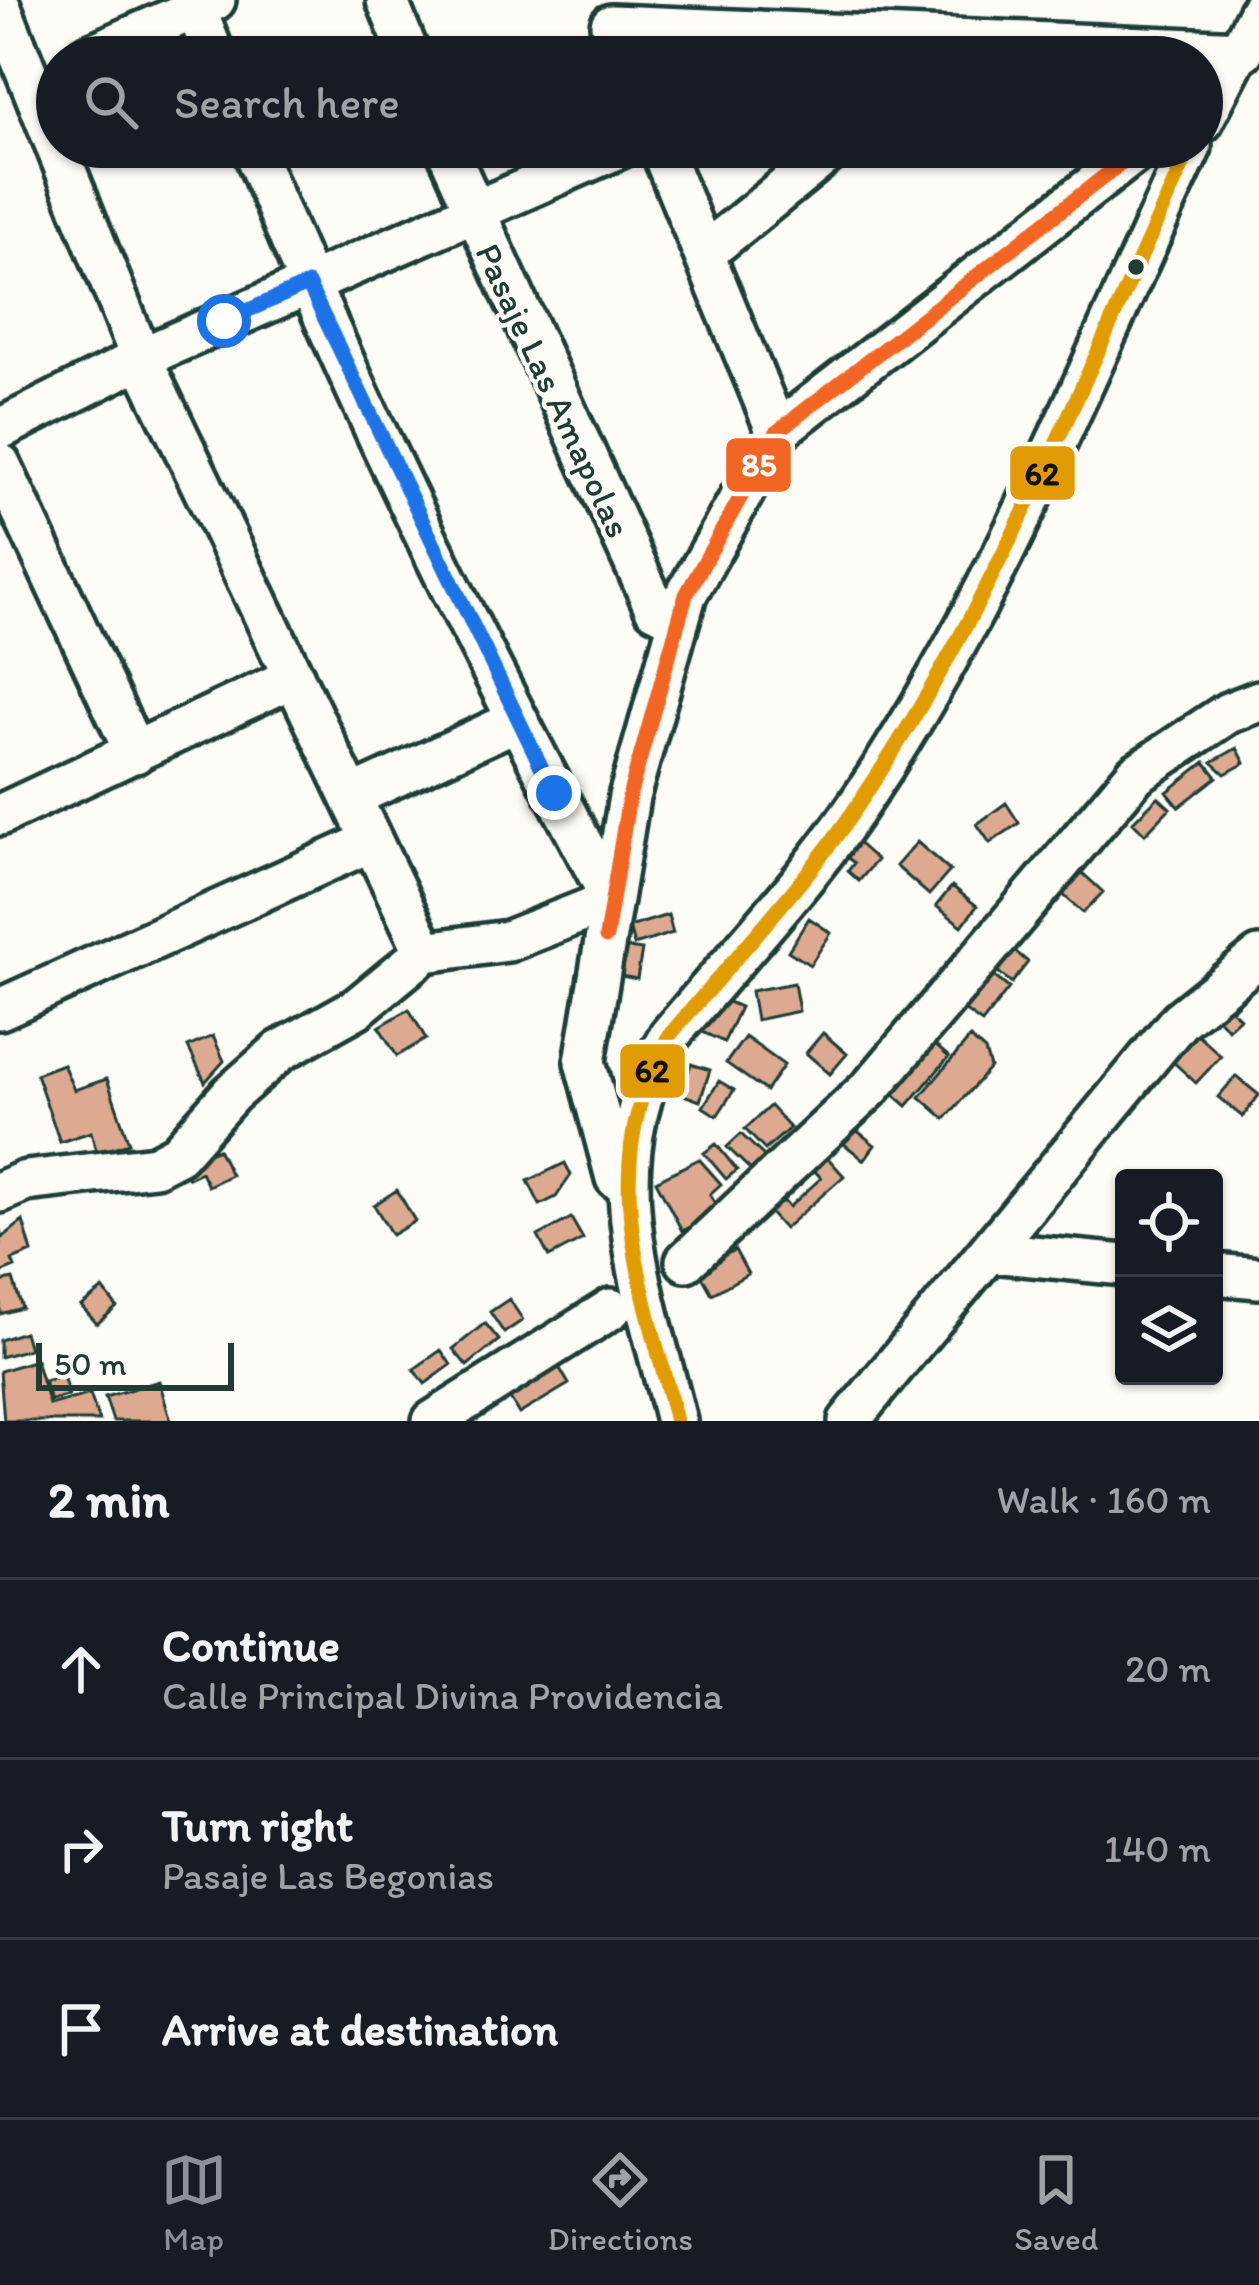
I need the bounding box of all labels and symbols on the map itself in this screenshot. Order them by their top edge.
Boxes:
street label: Pasaje Las Amapolas [467,236,641,544]
unlabelled marker [1125,256,1147,278]
route start [197,294,251,348]
line badge: 85 [724,436,793,494]
line badge: 62 [1008,444,1077,502]
text: 85 [741,445,777,484]
text: 62 [1025,454,1060,493]
route end [527,766,581,820]
line badge: 62 [618,1042,687,1100]
text: 62 [635,1051,670,1090]
scale bar [36,1337,234,1390]

